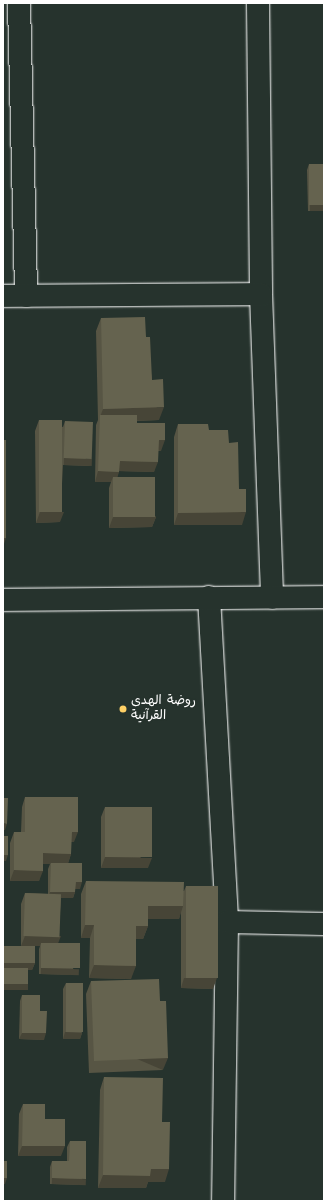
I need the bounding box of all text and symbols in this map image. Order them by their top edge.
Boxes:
place label: روضة الهدى القرآنية [131,694,196,725]
marker: روضة الهدى القرآنية [118,704,128,714]

